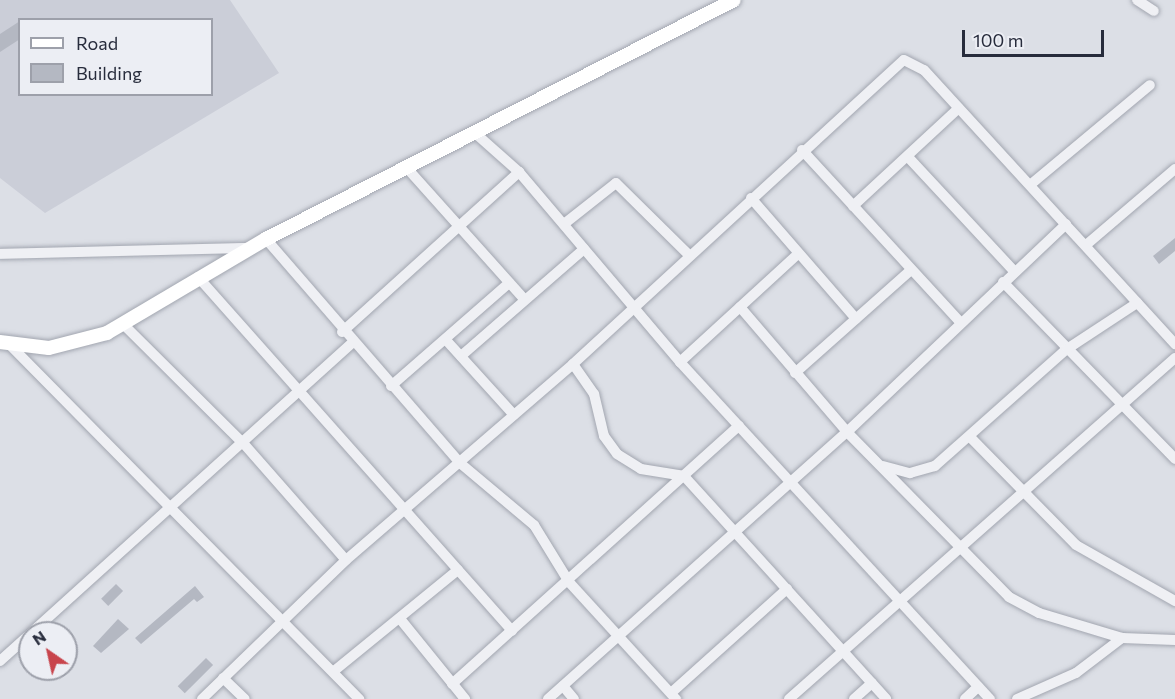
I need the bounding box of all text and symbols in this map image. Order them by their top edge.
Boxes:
legend [18,18,213,96]
scale bar [965,18,1108,56]
text: 100 m [973,29,1023,51]
text: Road [76,32,118,54]
text: Building [76,62,142,84]
north arrow [18,621,78,681]
text: N [28,626,49,649]

